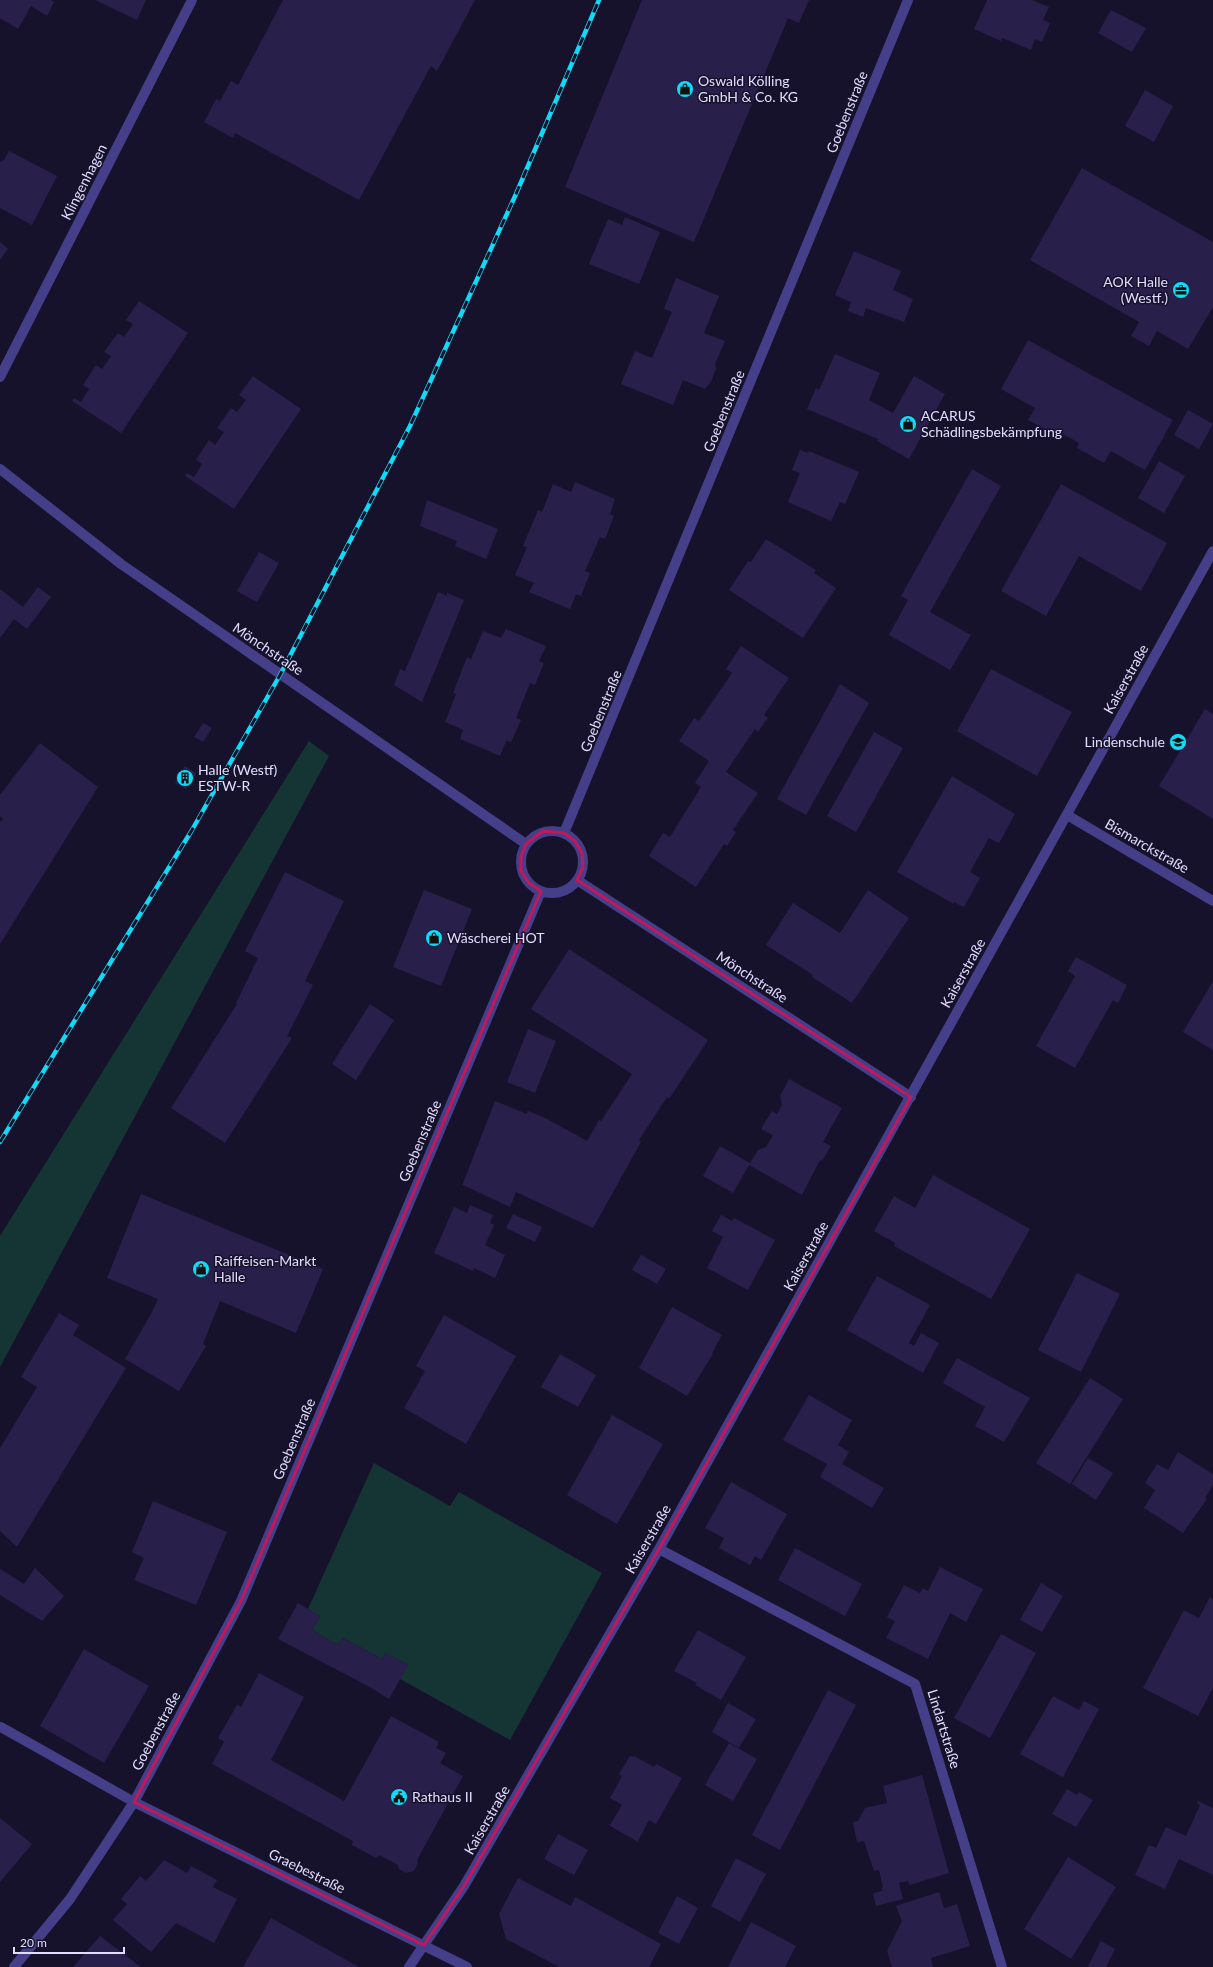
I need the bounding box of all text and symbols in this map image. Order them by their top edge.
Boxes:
street label: Goebenstraße [822,68,871,155]
place label: Oswald Kölling GmbH & Co. KG [698,72,798,105]
shop icon: Oswald Kölling GmbH & Co. KG [675,79,695,99]
street label: Klingenhagen [57,141,110,223]
place label: AOK Halle (Westf.) [1103,273,1168,306]
office icon: AOK Halle (Westf.) [1171,280,1191,300]
street label: Goebenstraße [699,367,748,454]
place label: ACARUS Schädlingsbekämpfung [921,407,1062,440]
shop icon: ACARUS Schädlingsbekämpfung [898,414,918,434]
street label: Mönchstraße [230,619,307,678]
street label: Kaiserstraße [1100,641,1152,716]
street label: Goebenstraße [576,667,625,754]
school or university icon: Lindenschule [1168,732,1188,752]
place label: Lindenschule [1085,733,1165,750]
place label: Halle (Westf) ESTW-R [198,761,278,794]
building icon: Halle (Westf) ESTW-R [175,768,195,788]
street label: Bismarckstraße [1102,815,1192,876]
shop icon: Wäscherei HOT [424,928,444,948]
place label: Wäscherei HOT [447,929,545,946]
street label: Kaiserstraße [937,935,989,1010]
street label: Mönchstraße [713,947,791,1006]
street label: Goebenstraße [395,1097,444,1184]
street label: Kaiserstraße [780,1218,832,1293]
place label: Raiffeisen-Markt Halle [214,1252,316,1285]
shop icon: Raiffeisen-Markt Halle [191,1259,211,1279]
street label: Goebenstraße [269,1395,318,1482]
street label: Kaiserstraße [621,1501,674,1576]
street label: Lindartstraße [924,1687,965,1770]
street label: Goebenstraße [128,1688,184,1773]
street label: Kaiserstraße [460,1782,513,1857]
public building icon: Rathaus II [389,1787,409,1807]
place label: Rathaus II [412,1788,473,1805]
street label: Graebestraße [266,1845,348,1896]
scale bar [14,1929,124,1955]
text: 20 m [20,1935,47,1950]

